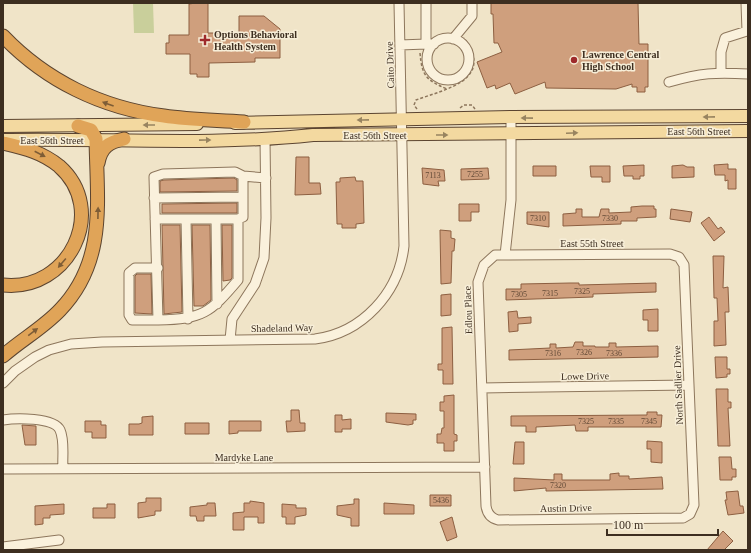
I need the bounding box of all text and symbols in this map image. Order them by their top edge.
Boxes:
place label: Options Behavioral Health System [214,29,297,52]
marker: Options Behavioral Health System [199,34,211,46]
street label: Caito Drive [384,41,396,89]
place label: Lawrence Central High School [582,49,660,72]
marker: Lawrence Central High School [569,55,579,65]
one-way arrow [102,100,114,106]
one-way arrow [521,114,533,121]
one-way arrow [702,114,715,120]
one-way arrow [356,117,369,123]
one-way arrow [142,122,155,128]
street label: East 56th Street [667,126,731,137]
street label: East 56th Street [343,130,407,141]
one-way arrow [566,130,579,136]
one-way arrow [436,131,448,138]
street label: East 56th Street [20,135,84,146]
one-way arrow [199,137,212,143]
one-way arrow [34,151,46,157]
house number: 7255 [467,170,483,179]
house number: 7113 [425,171,441,180]
one-way arrow [95,206,101,219]
house number: 7310 [530,214,546,223]
house number: 7330 [602,214,618,223]
street label: East 55th Street [560,238,624,249]
one-way arrow [58,258,67,268]
street label: Edlou Place [462,285,474,334]
house number: 7325 [574,287,590,296]
house number: 7315 [542,289,558,298]
house number: 7305 [511,290,527,299]
street label: Shadeland Way [251,322,313,334]
one-way arrow [28,328,39,336]
street label: North Sadlier Drive [671,345,685,425]
house number: 7326 [576,348,592,357]
house number: 7316 [545,349,561,358]
house number: 7336 [606,349,622,358]
street label: Lowe Drive [561,370,610,382]
house number: 7325 [578,417,594,426]
house number: 7335 [608,417,624,426]
house number: 7345 [641,417,657,426]
street label: Mardyke Lane [215,452,274,463]
house number: 7320 [550,481,566,490]
house number: 5436 [433,496,449,505]
street label: Austin Drive [540,502,593,514]
scale bar [607,511,718,537]
text: 100 m [613,518,644,532]

